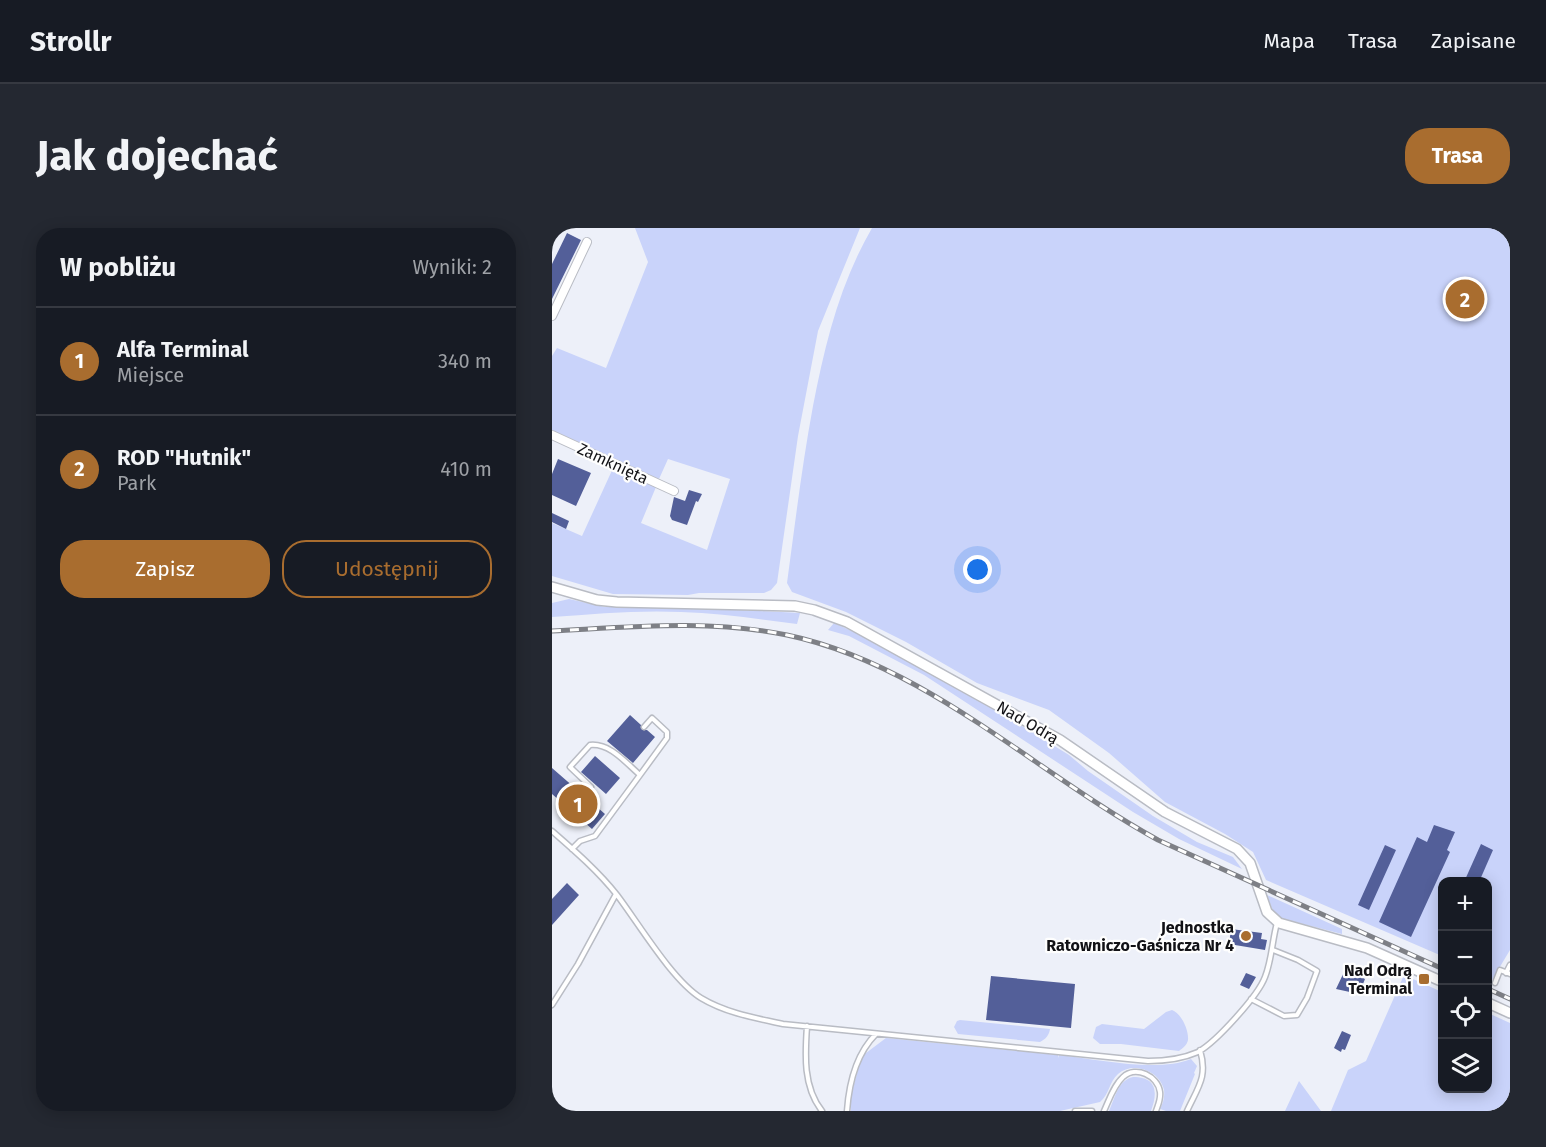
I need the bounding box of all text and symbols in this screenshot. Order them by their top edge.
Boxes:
text: Strollr [30,25,111,58]
text: Mapa [1263,28,1315,54]
text: Trasa [1348,28,1398,54]
text: Zapisane [1431,28,1516,54]
button: Trasa [1405,128,1510,184]
text: Jak dojechać [36,131,278,181]
text: W pobliżu [60,252,176,283]
text: Wyniki: 2 [412,255,492,279]
pin: 2 [1446,276,1484,322]
text: Alfa Terminal [117,336,249,363]
text: 1 [75,349,84,373]
text: 340 m [438,349,492,373]
text: Miejsce [117,363,184,387]
street label: Zamknięta [574,439,651,488]
text: ROD "Hutnik" [117,444,251,471]
text: 2 [74,457,85,481]
text: 410 m [440,457,492,481]
text: Park [117,471,156,495]
button: Zapisz [60,540,270,598]
button: Udostępnij [282,540,492,598]
your location [963,555,992,584]
street label: Nad Odrą [993,697,1062,749]
pin: 1 [558,782,598,826]
map controls [1438,877,1492,1093]
button: + [1438,877,1492,931]
place label: Jednostka Ratowniczo-Gaśnicza Nr 4 [1046,918,1234,955]
marker: Jednostka Ratowniczo-Gaśnicza Nr 4 [1239,929,1253,943]
button: − [1438,931,1492,985]
place label: Nad Odrą Terminal [1344,961,1412,998]
marker: Nad Odrą Terminal [1417,972,1431,986]
button: locate [1438,985,1492,1039]
button: layers [1438,1039,1492,1093]

